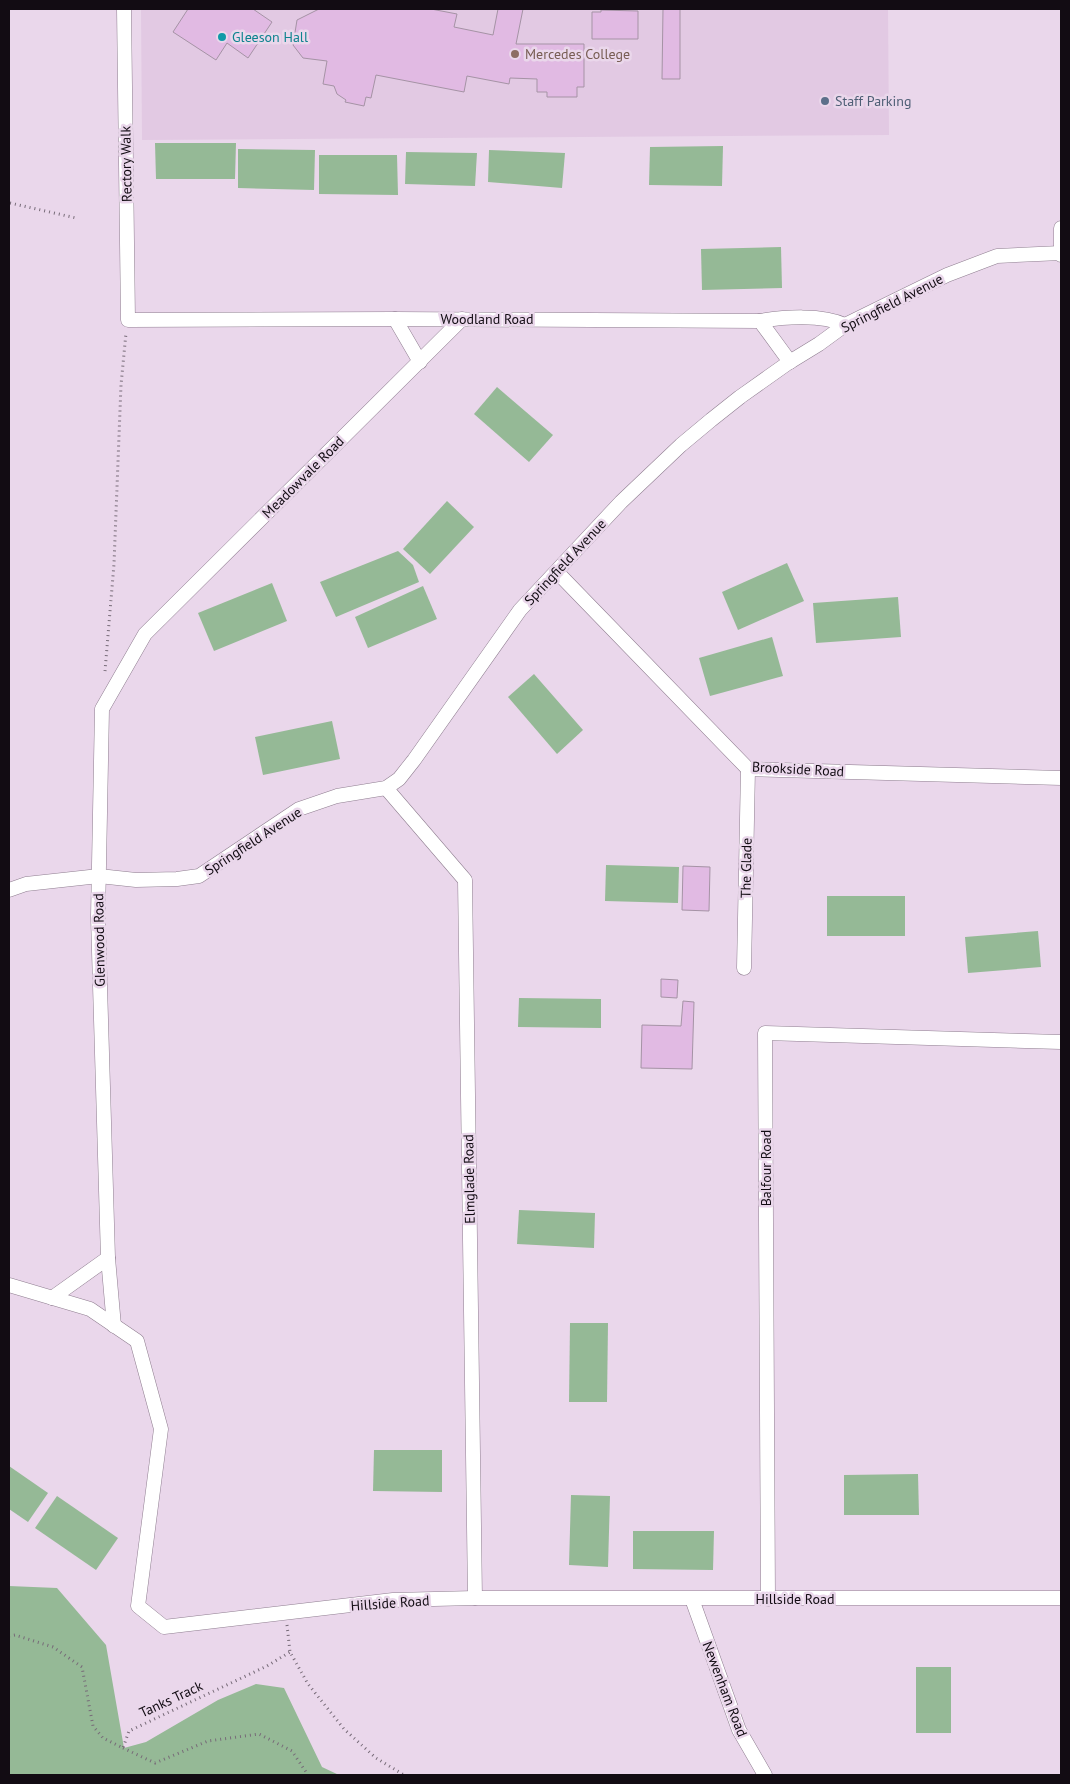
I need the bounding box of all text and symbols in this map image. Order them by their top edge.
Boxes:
place label: Gleeson Hall [232,28,308,46]
marker: Gleeson Hall [216,31,228,43]
place label: Mercedes College [525,45,630,63]
marker: Mercedes College [509,48,521,60]
place label: Staff Parking [835,92,911,110]
marker: Staff Parking [819,95,831,107]
street label: Rectory Walk [116,126,136,202]
street label: Springfield Avenue [838,270,946,336]
street label: Woodland Road [440,310,534,328]
street label: Meadowvale Road [258,432,348,522]
street label: Springfield Avenue [520,515,610,609]
street label: Brookside Road [751,758,845,780]
street label: Springfield Avenue [201,803,305,879]
street label: The Glade [736,838,756,898]
street label: Glenwood Road [89,893,109,987]
street label: Balfour Road [757,1130,775,1206]
street label: Elmglade Road [459,1134,479,1224]
street label: Hillside Road [755,1590,835,1608]
street label: Hillside Road [350,1591,430,1615]
street label: Newenham Road [699,1639,751,1739]
street label: Tanks Track [136,1676,206,1721]

